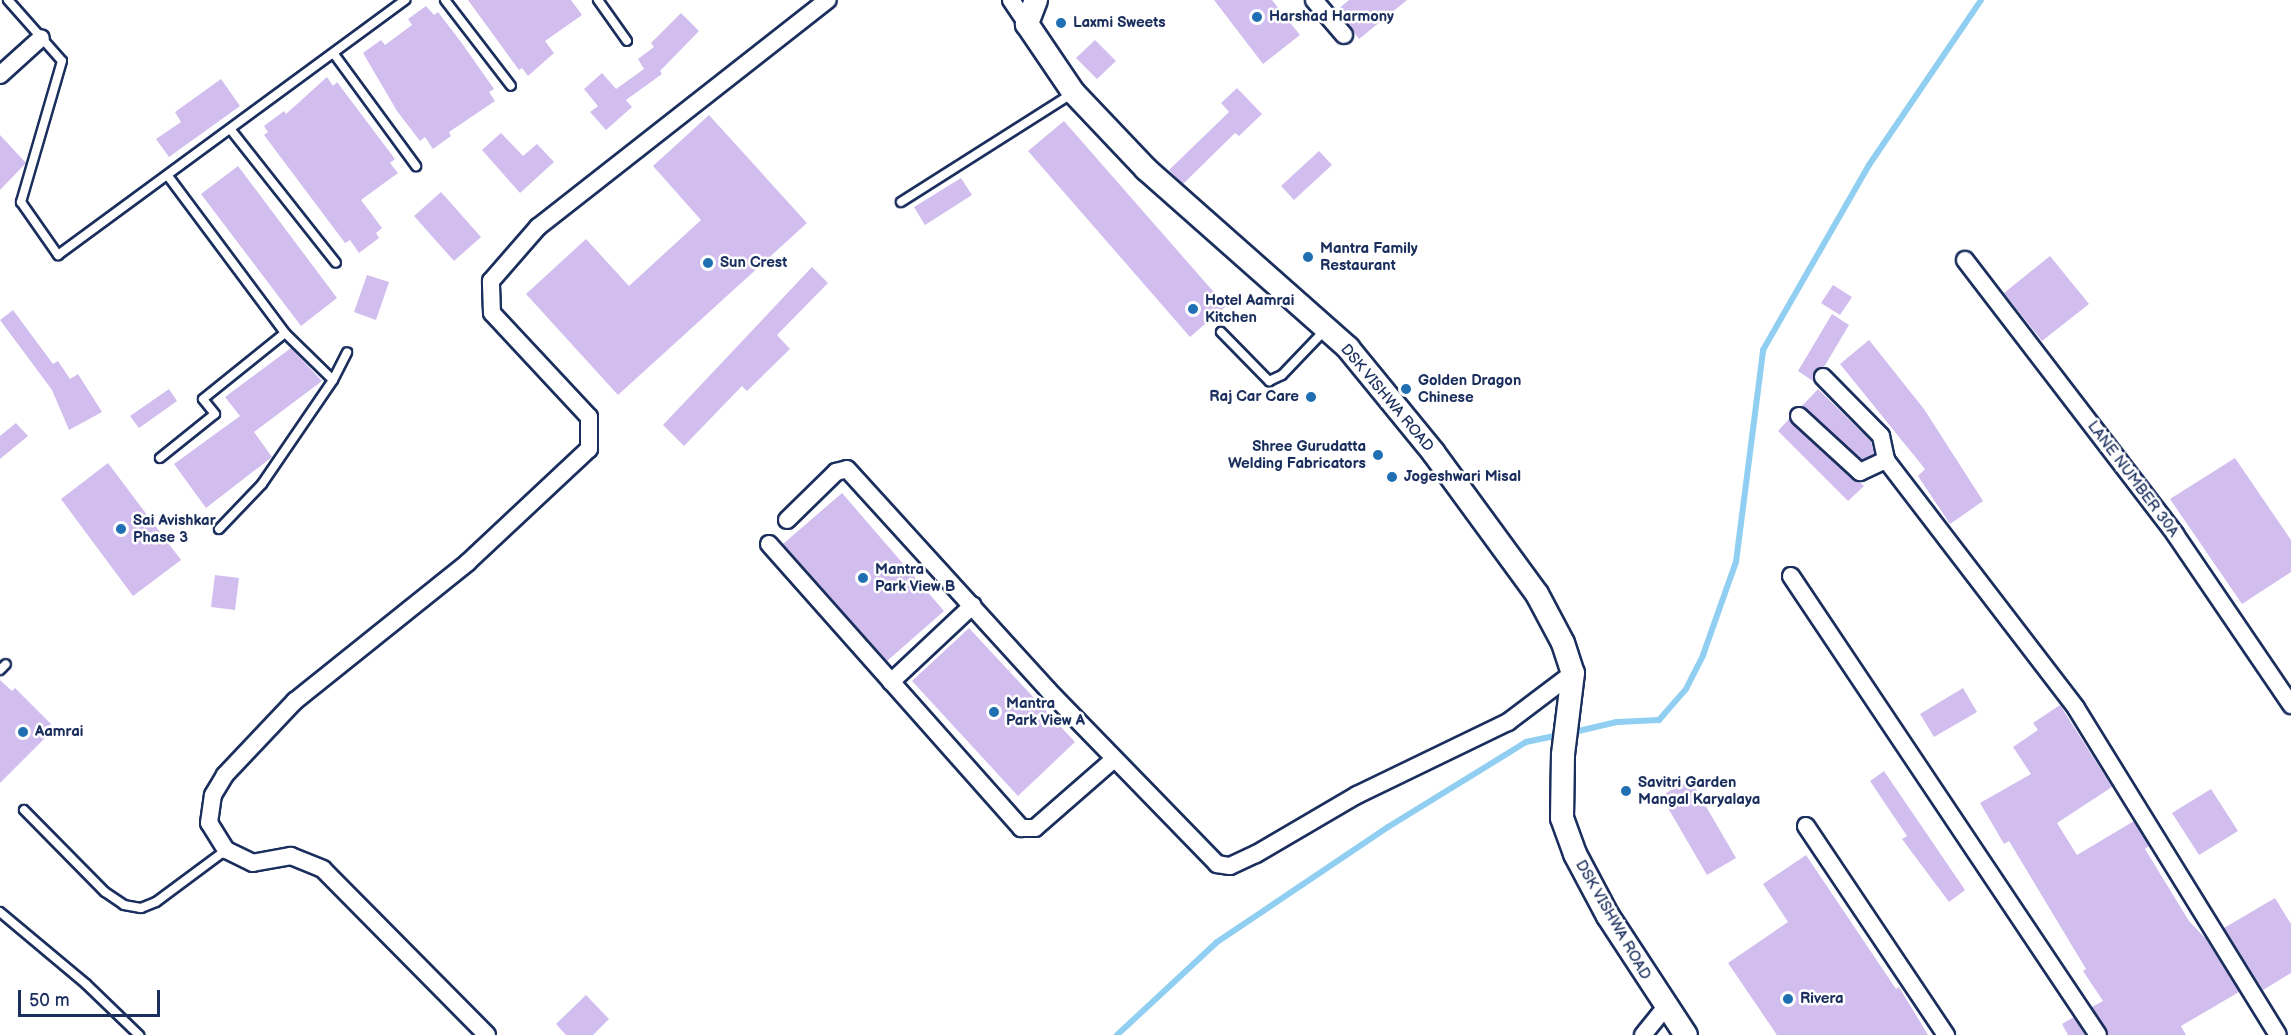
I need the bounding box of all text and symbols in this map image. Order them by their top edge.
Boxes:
place label: Harshad Harmony [1269,8,1394,26]
marker: Harshad Harmony [1250,10,1264,24]
place label: Laxmi Sweets [1073,14,1166,32]
marker: Laxmi Sweets [1054,16,1068,30]
place label: Mantra Family Restaurant [1320,239,1418,274]
marker: Mantra Family Restaurant [1301,250,1315,264]
place label: Sun Crest [720,254,787,272]
marker: Sun Crest [701,256,715,270]
place label: Hotel Aamrai Kitchen [1205,291,1294,326]
marker: Hotel Aamrai Kitchen [1186,302,1200,316]
street label: DSK VISHWA ROAD [1337,340,1437,456]
place label: Golden Dragon Chinese [1418,371,1521,406]
marker: Golden Dragon Chinese [1399,382,1413,396]
place label: Raj Car Care [1209,388,1299,406]
marker: Raj Car Care [1304,390,1318,404]
street label: LANE NUMBER 30A [2084,418,2182,540]
place label: Shree Gurudatta Welding Fabricators [1228,437,1366,472]
marker: Shree Gurudatta Welding Fabricators [1371,448,1385,462]
place label: Jogeshwari Misal [1404,468,1521,486]
marker: Jogeshwari Misal [1385,470,1399,484]
place label: Sai Avishkar Phase 3 [133,511,216,546]
marker: Sai Avishkar Phase 3 [114,522,128,536]
place label: Mantra Park View B [875,560,956,595]
marker: Mantra Park View B [856,571,870,585]
place label: Mantra Park View A [1006,694,1086,729]
marker: Mantra Park View A [987,705,1001,719]
place label: Aamrai [35,723,83,741]
marker: Aamrai [16,725,30,739]
place label: Savitri Garden Mangal Karyalaya [1638,773,1760,808]
marker: Savitri Garden Mangal Karyalaya [1619,784,1633,798]
street label: DSK VISHWA ROAD [1571,857,1655,983]
scale bar [21,978,164,1016]
text: 50 m [29,990,70,1011]
place label: Rivera [1800,990,1844,1008]
marker: Rivera [1781,992,1795,1006]

